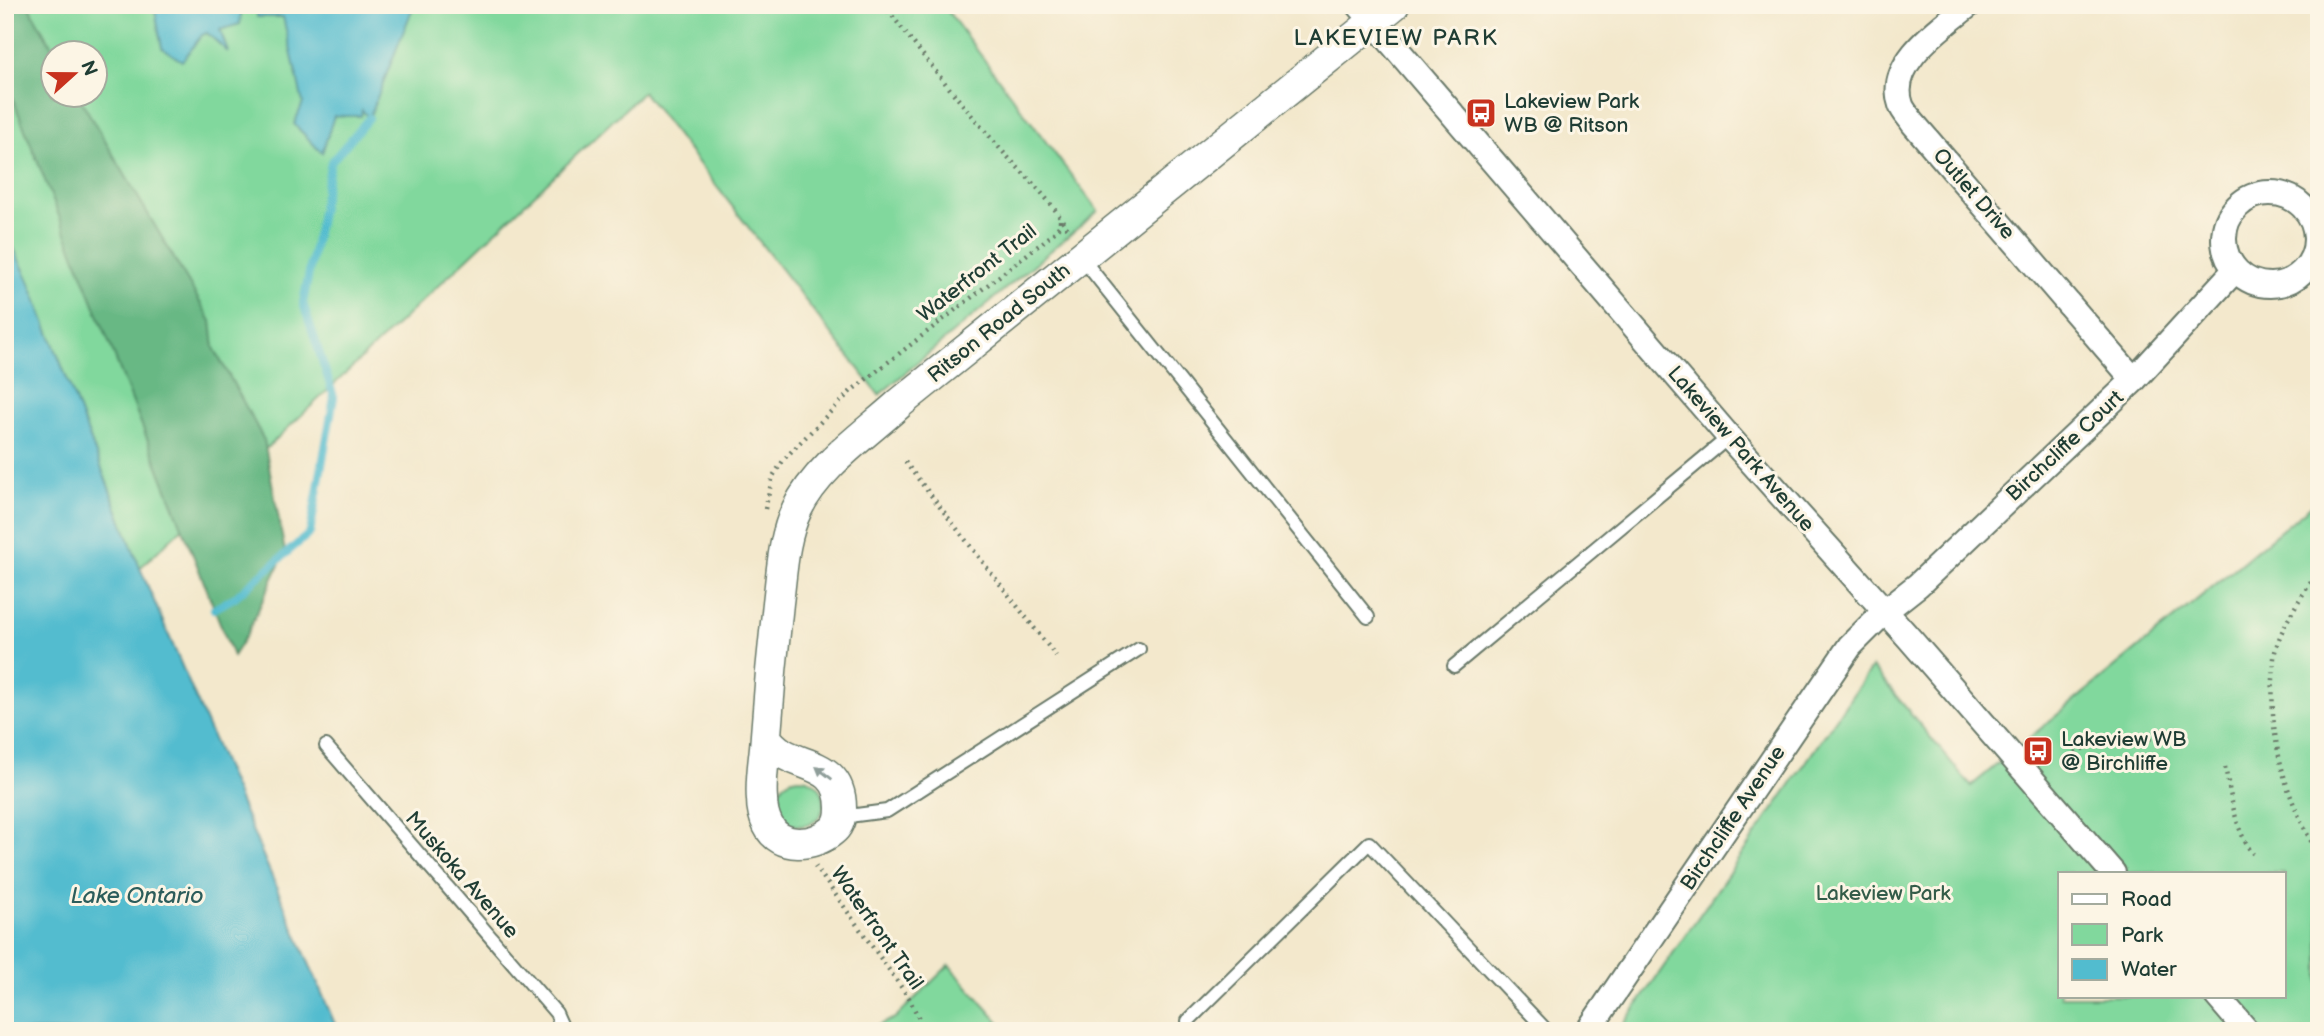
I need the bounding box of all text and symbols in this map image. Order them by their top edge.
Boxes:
district label: LAKEVIEW PARK [1293,24,1499,52]
north arrow [38,38,108,108]
text: N [75,58,102,79]
place label: Lakeview Park WB @ Ritson [1504,89,1640,138]
bus stop icon: Lakeview Park WB @ Ritson [1464,96,1498,130]
street label: Outlet Drive [1928,143,2020,245]
street label: Waterfront Trail [912,219,1042,327]
street label: Ritson Road South [923,258,1075,388]
street label: Lakeview Park Avenue [1662,361,1820,537]
street label: Birchcliffe Court [2001,385,2129,507]
place label: Lakeview WB @ Birchliffe [2061,727,2187,776]
bus stop icon: Lakeview WB @ Birchliffe [2021,734,2055,768]
street label: Birchcliffe Avenue [1675,741,1791,895]
one-way arrow [816,766,834,781]
street label: Muskoka Avenue [400,806,524,944]
street label: Waterfront Trail [825,862,929,994]
legend [2058,872,2286,998]
park label: Lakeview Park [1816,881,1951,906]
water label: Lake Ontario [71,882,203,910]
text: Road [2121,887,2172,912]
text: Park [2121,923,2164,948]
text: Water [2121,957,2177,982]

